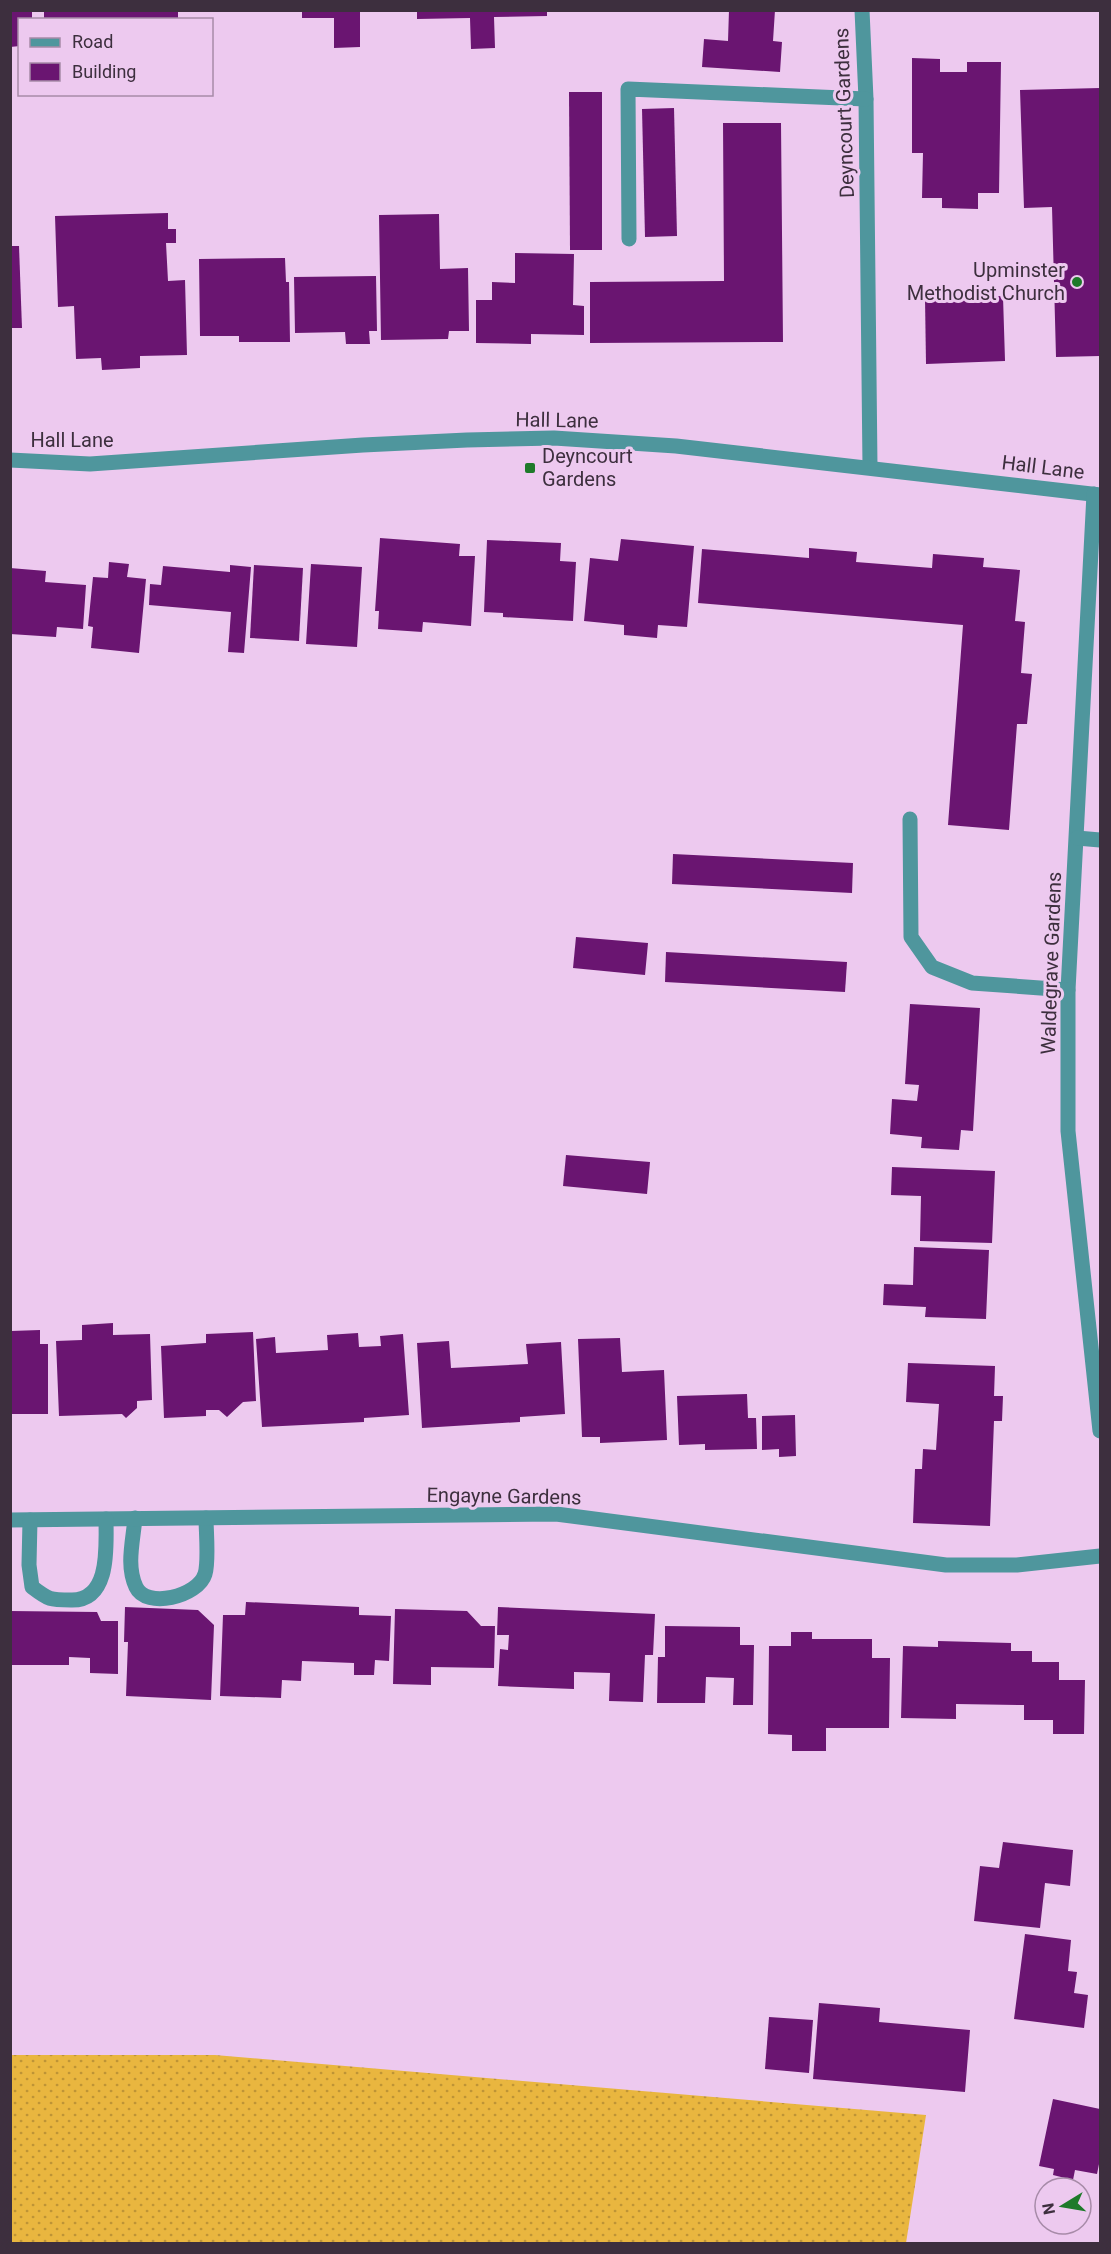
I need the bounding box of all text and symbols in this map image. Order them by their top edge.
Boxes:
legend [18,18,213,96]
street label: Deyncourt Gardens [829,28,859,198]
text: Road [72,31,113,52]
text: Building [72,61,136,82]
place label: Upminster Methodist Church [907,258,1065,305]
marker: Upminster Methodist Church [1070,275,1084,289]
street label: Hall Lane [515,407,599,433]
street label: Hall Lane [30,428,114,452]
place label: Deyncourt Gardens [542,444,633,491]
street label: Hall Lane [1000,450,1086,484]
marker: Deyncourt Gardens [523,461,537,475]
street label: Waldegrave Gardens [1036,871,1066,1055]
street label: Engayne Gardens [426,1483,582,1509]
north arrow [1033,2176,1093,2236]
text: N [1038,2201,1059,2216]

